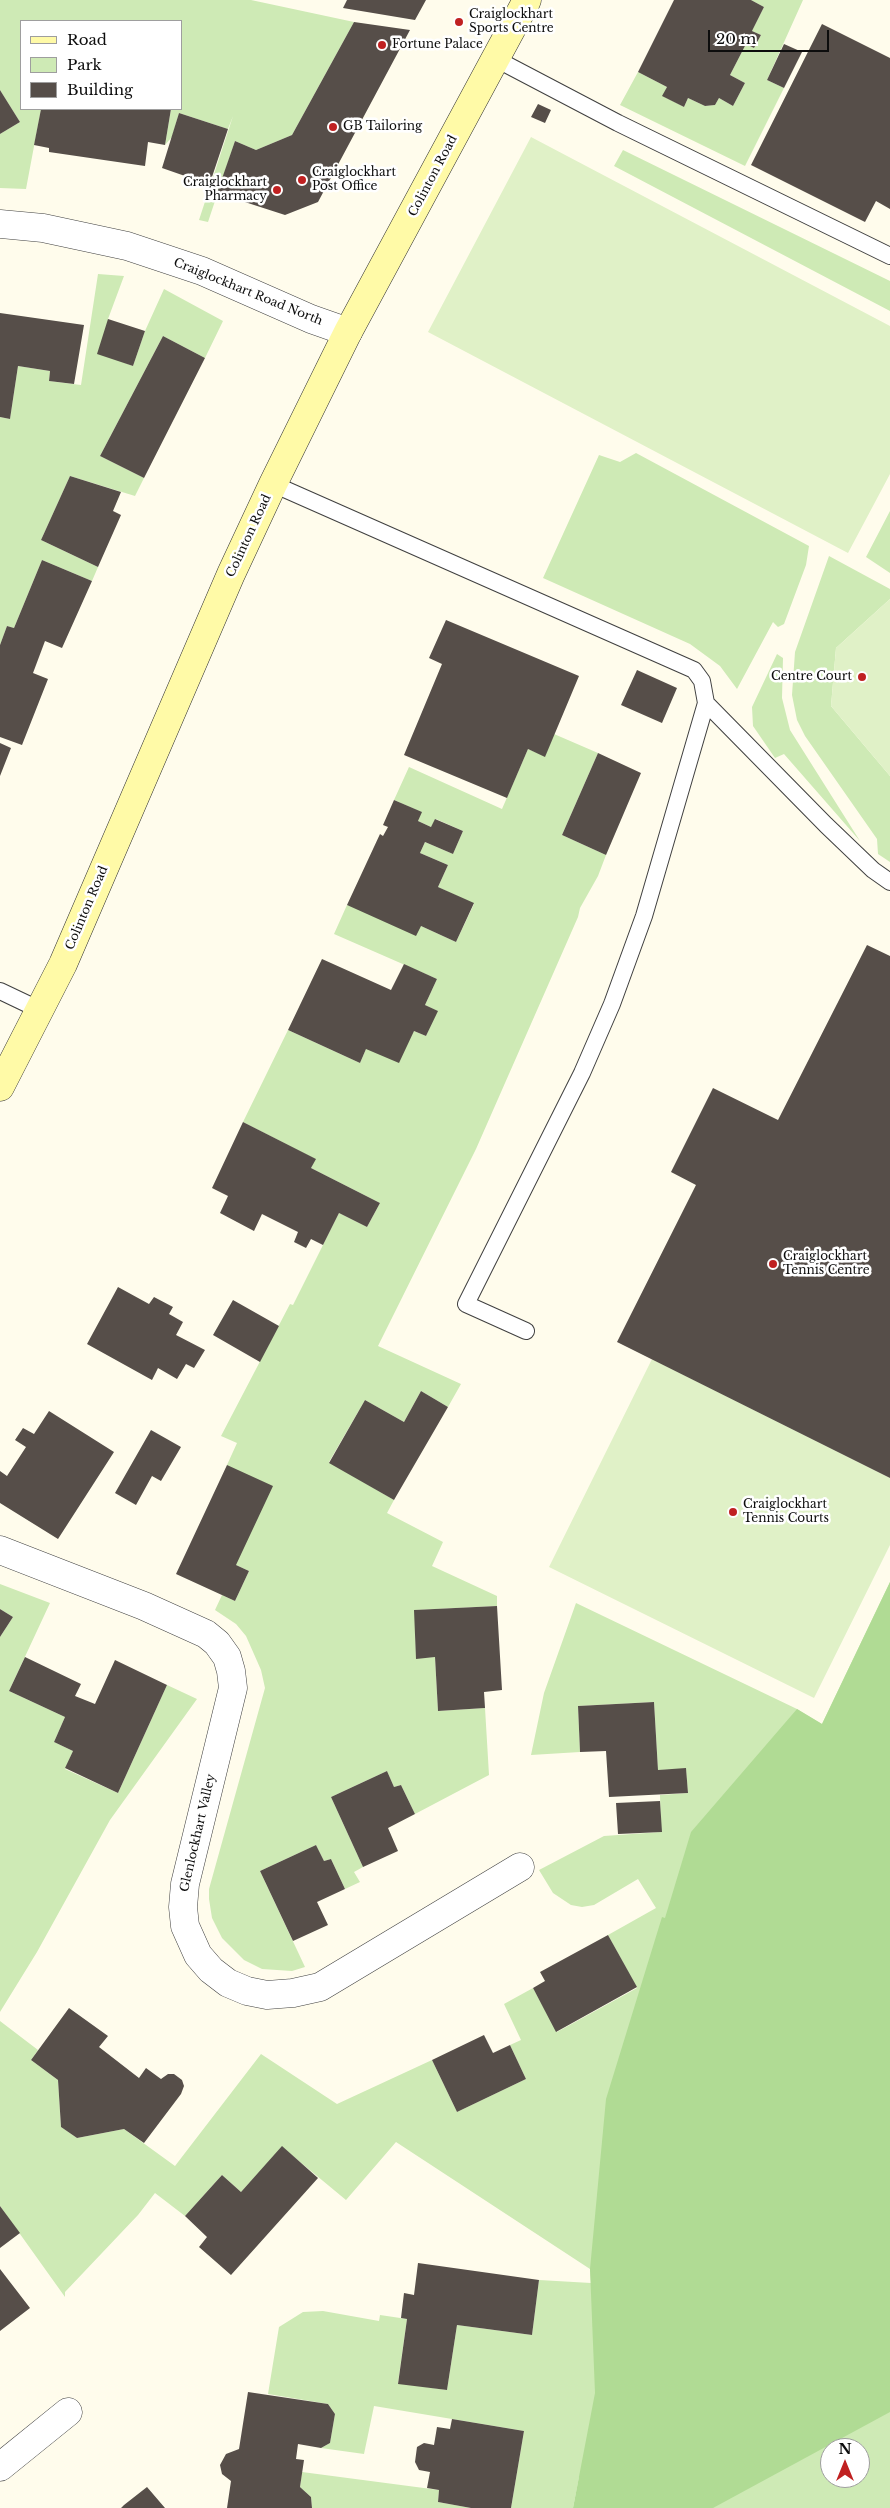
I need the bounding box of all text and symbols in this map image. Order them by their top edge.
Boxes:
place label: Craiglockhart Sports Centre [469,8,554,36]
marker: Craiglockhart Sports Centre [453,16,465,28]
legend [20,20,182,110]
scale bar [710,20,831,52]
text: 20 m [716,29,756,48]
text: Road [67,30,107,49]
place label: Fortune Palace [392,38,483,52]
marker: Fortune Palace [376,39,388,51]
text: Park [67,55,102,74]
text: Building [67,80,133,99]
place label: GB Tailoring [343,120,422,134]
marker: GB Tailoring [327,121,339,133]
street label: Colinton Road [406,133,460,219]
place label: Craiglockhart Post Office [312,166,396,194]
marker: Craiglockhart Post Office [296,174,308,186]
place label: Craiglockhart Pharmacy [183,176,267,204]
marker: Craiglockhart Pharmacy [271,184,283,196]
street label: Craiglockhart Road North [171,255,325,329]
street label: Colinton Road [224,492,274,580]
place label: Centre Court [771,670,852,684]
marker: Centre Court [856,671,868,683]
street label: Colinton Road [63,864,111,952]
place label: Craiglockhart Tennis Centre [783,1250,870,1278]
marker: Craiglockhart Tennis Centre [767,1258,779,1270]
place label: Craiglockhart Tennis Courts [743,1498,829,1526]
marker: Craiglockhart Tennis Courts [727,1506,739,1518]
street label: Glenlockhart Valley [177,1773,219,1893]
north arrow [820,2438,870,2488]
text: N [838,2440,852,2458]

